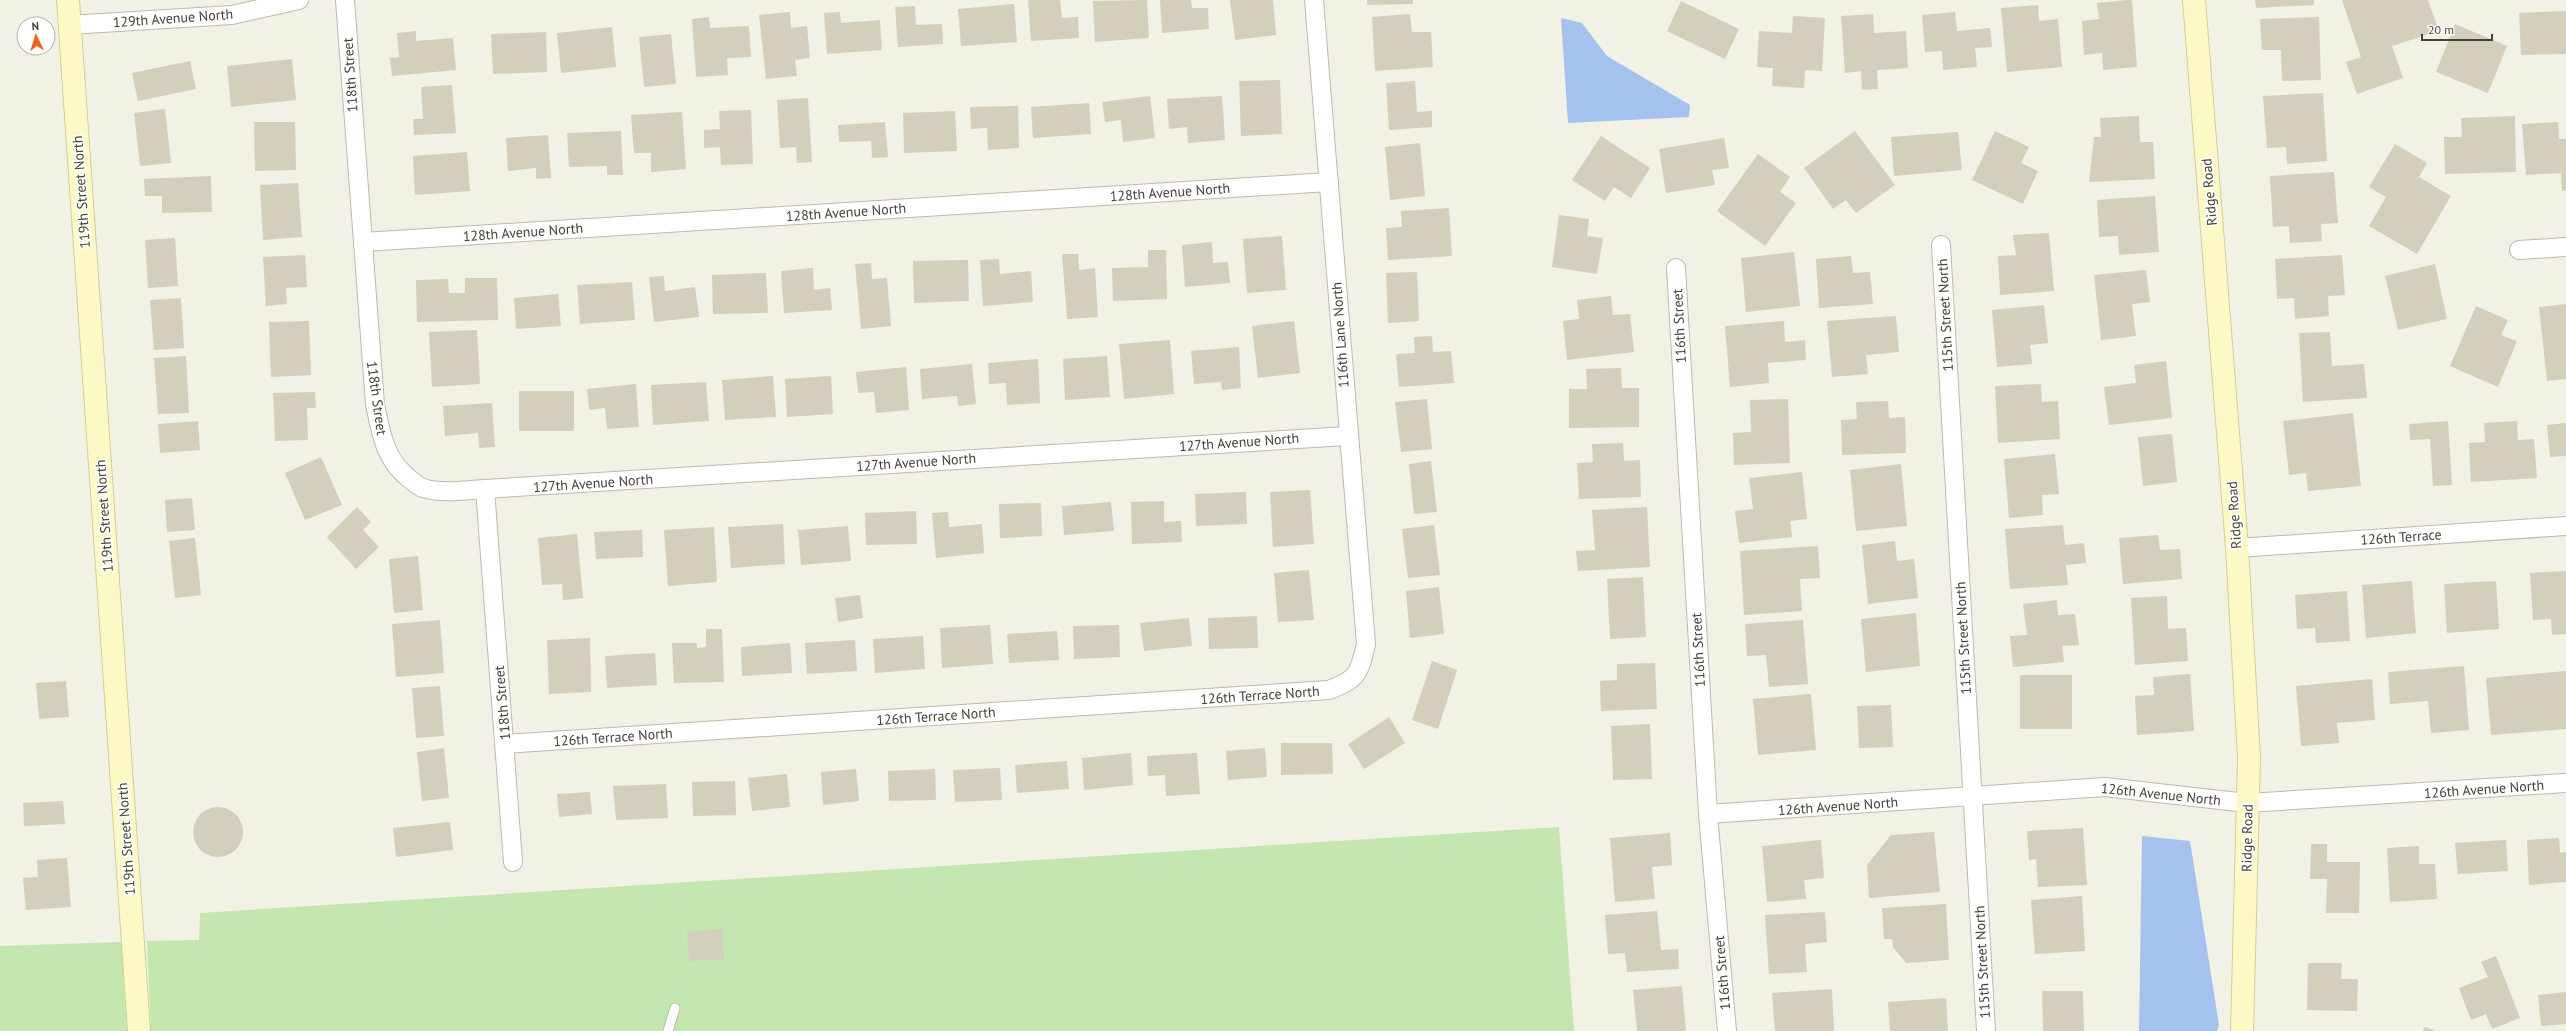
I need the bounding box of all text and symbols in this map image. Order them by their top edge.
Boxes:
street label: 129th Avenue North [112,5,234,31]
north arrow [16,16,56,56]
scale bar [2422,16,2492,42]
text: N [31,19,39,33]
text: 20 m [2428,22,2454,37]
street label: 118th Street [338,37,362,113]
street label: 119th Street North [68,135,94,249]
street label: Ridge Road [2197,158,2221,226]
street label: 128th Avenue North [1109,179,1231,205]
street label: 128th Avenue North [785,199,907,225]
street label: 128th Avenue North [462,219,584,245]
street label: 115th Street North [1933,258,1957,372]
street label: 116th Lane North [1327,282,1353,388]
street label: 116th Street [1668,288,1690,364]
street label: 118th Street [363,360,391,437]
street label: 127th Avenue North [1178,429,1300,455]
street label: 127th Avenue North [855,449,977,475]
street label: 119th Street North [91,459,117,573]
street label: 127th Avenue North [532,470,654,496]
street label: Ridge Road [2223,481,2245,549]
street label: 126th Terrace [2360,525,2442,549]
street label: 115th Street North [1951,581,1975,695]
street label: 116th Street [1687,612,1709,688]
street label: 118th Street [490,665,514,741]
street label: 126th Terrace North [1200,682,1320,708]
street label: 126th Terrace North [876,703,996,729]
street label: 126th Terrace North [553,724,673,750]
street label: 126th Avenue North [2423,776,2545,802]
street label: 126th Avenue North [2100,779,2222,809]
street label: 119th Street North [113,782,139,896]
street label: 126th Avenue North [1777,793,1899,819]
street label: Ridge Road [2237,804,2257,872]
street label: 115th Street North [1970,905,1994,1019]
street label: 116th Street [1710,935,1734,1011]

